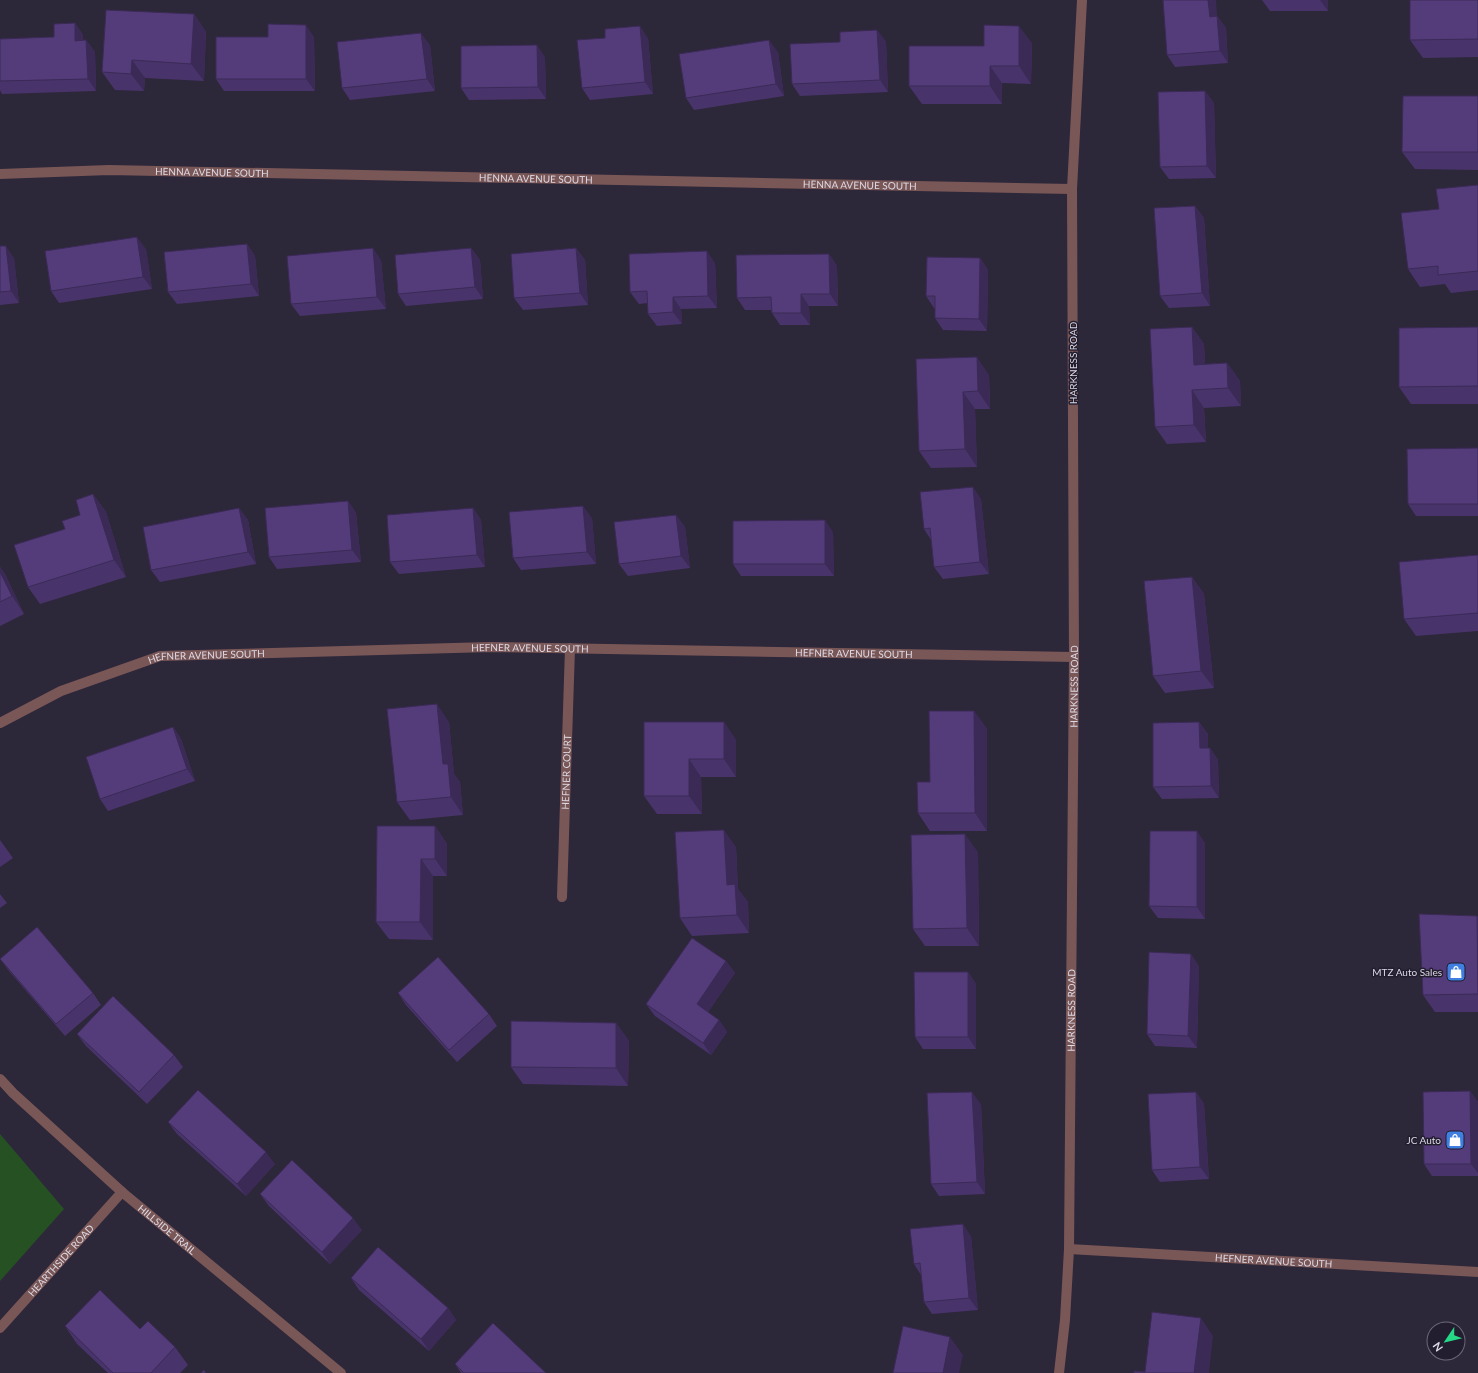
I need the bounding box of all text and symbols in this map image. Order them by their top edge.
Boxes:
street label: HENNA AVENUE SOUTH [155,165,269,179]
street label: HENNA AVENUE SOUTH [479,171,593,186]
street label: HENNA AVENUE SOUTH [803,178,917,192]
street label: HARKNESS ROAD [1067,321,1079,404]
street label: HEFNER AVENUE SOUTH [471,641,589,655]
street label: HARKNESS ROAD [1067,645,1080,728]
street label: HEFNER AVENUE SOUTH [795,646,913,660]
street label: HEFNER AVENUE SOUTH [146,647,265,666]
street label: HEFNER COURT [559,734,573,810]
shop icon: MTZ Auto Sales [1445,961,1467,983]
place label: MTZ Auto Sales [1372,966,1442,978]
street label: HARKNESS ROAD [1065,969,1077,1052]
shop icon: JC Auto [1444,1129,1466,1151]
place label: JC Auto [1406,1134,1441,1146]
street label: HILLSIDE TRAIL [136,1202,199,1257]
street label: HEARTHSIDE ROAD [25,1222,96,1299]
street label: HEFNER AVENUE SOUTH [1215,1251,1333,1270]
north arrow [1426,1321,1466,1361]
text: N [1430,1340,1445,1354]

